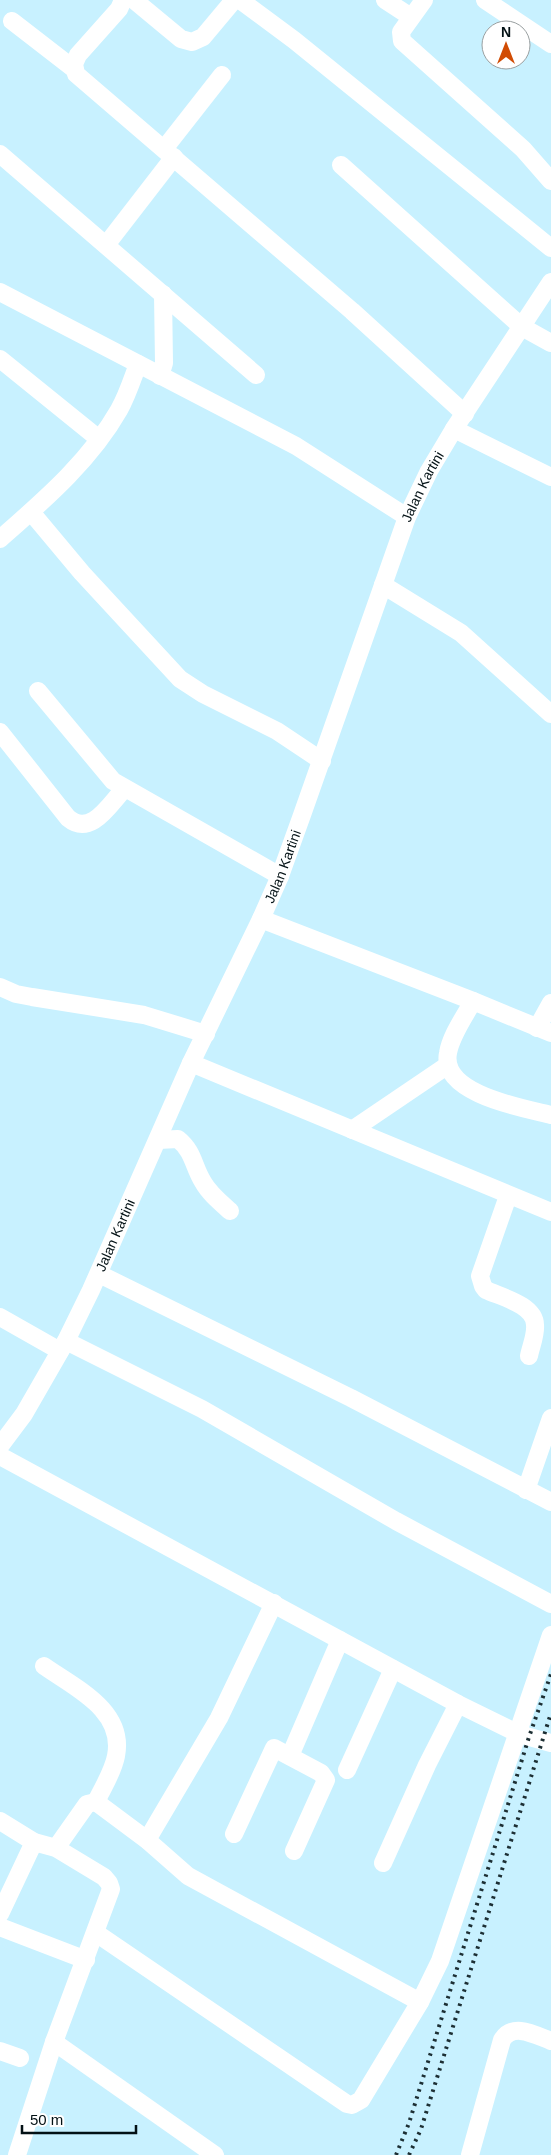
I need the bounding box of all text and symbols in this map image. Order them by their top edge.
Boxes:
north arrow [481,20,531,70]
text: N [501,24,511,40]
street label: Jalan Kartini [398,448,447,524]
street label: Jalan Kartini [261,828,304,906]
street label: Jalan Kartini [92,1197,138,1274]
scale bar [22,2102,136,2134]
text: 50 m [30,2111,63,2128]

